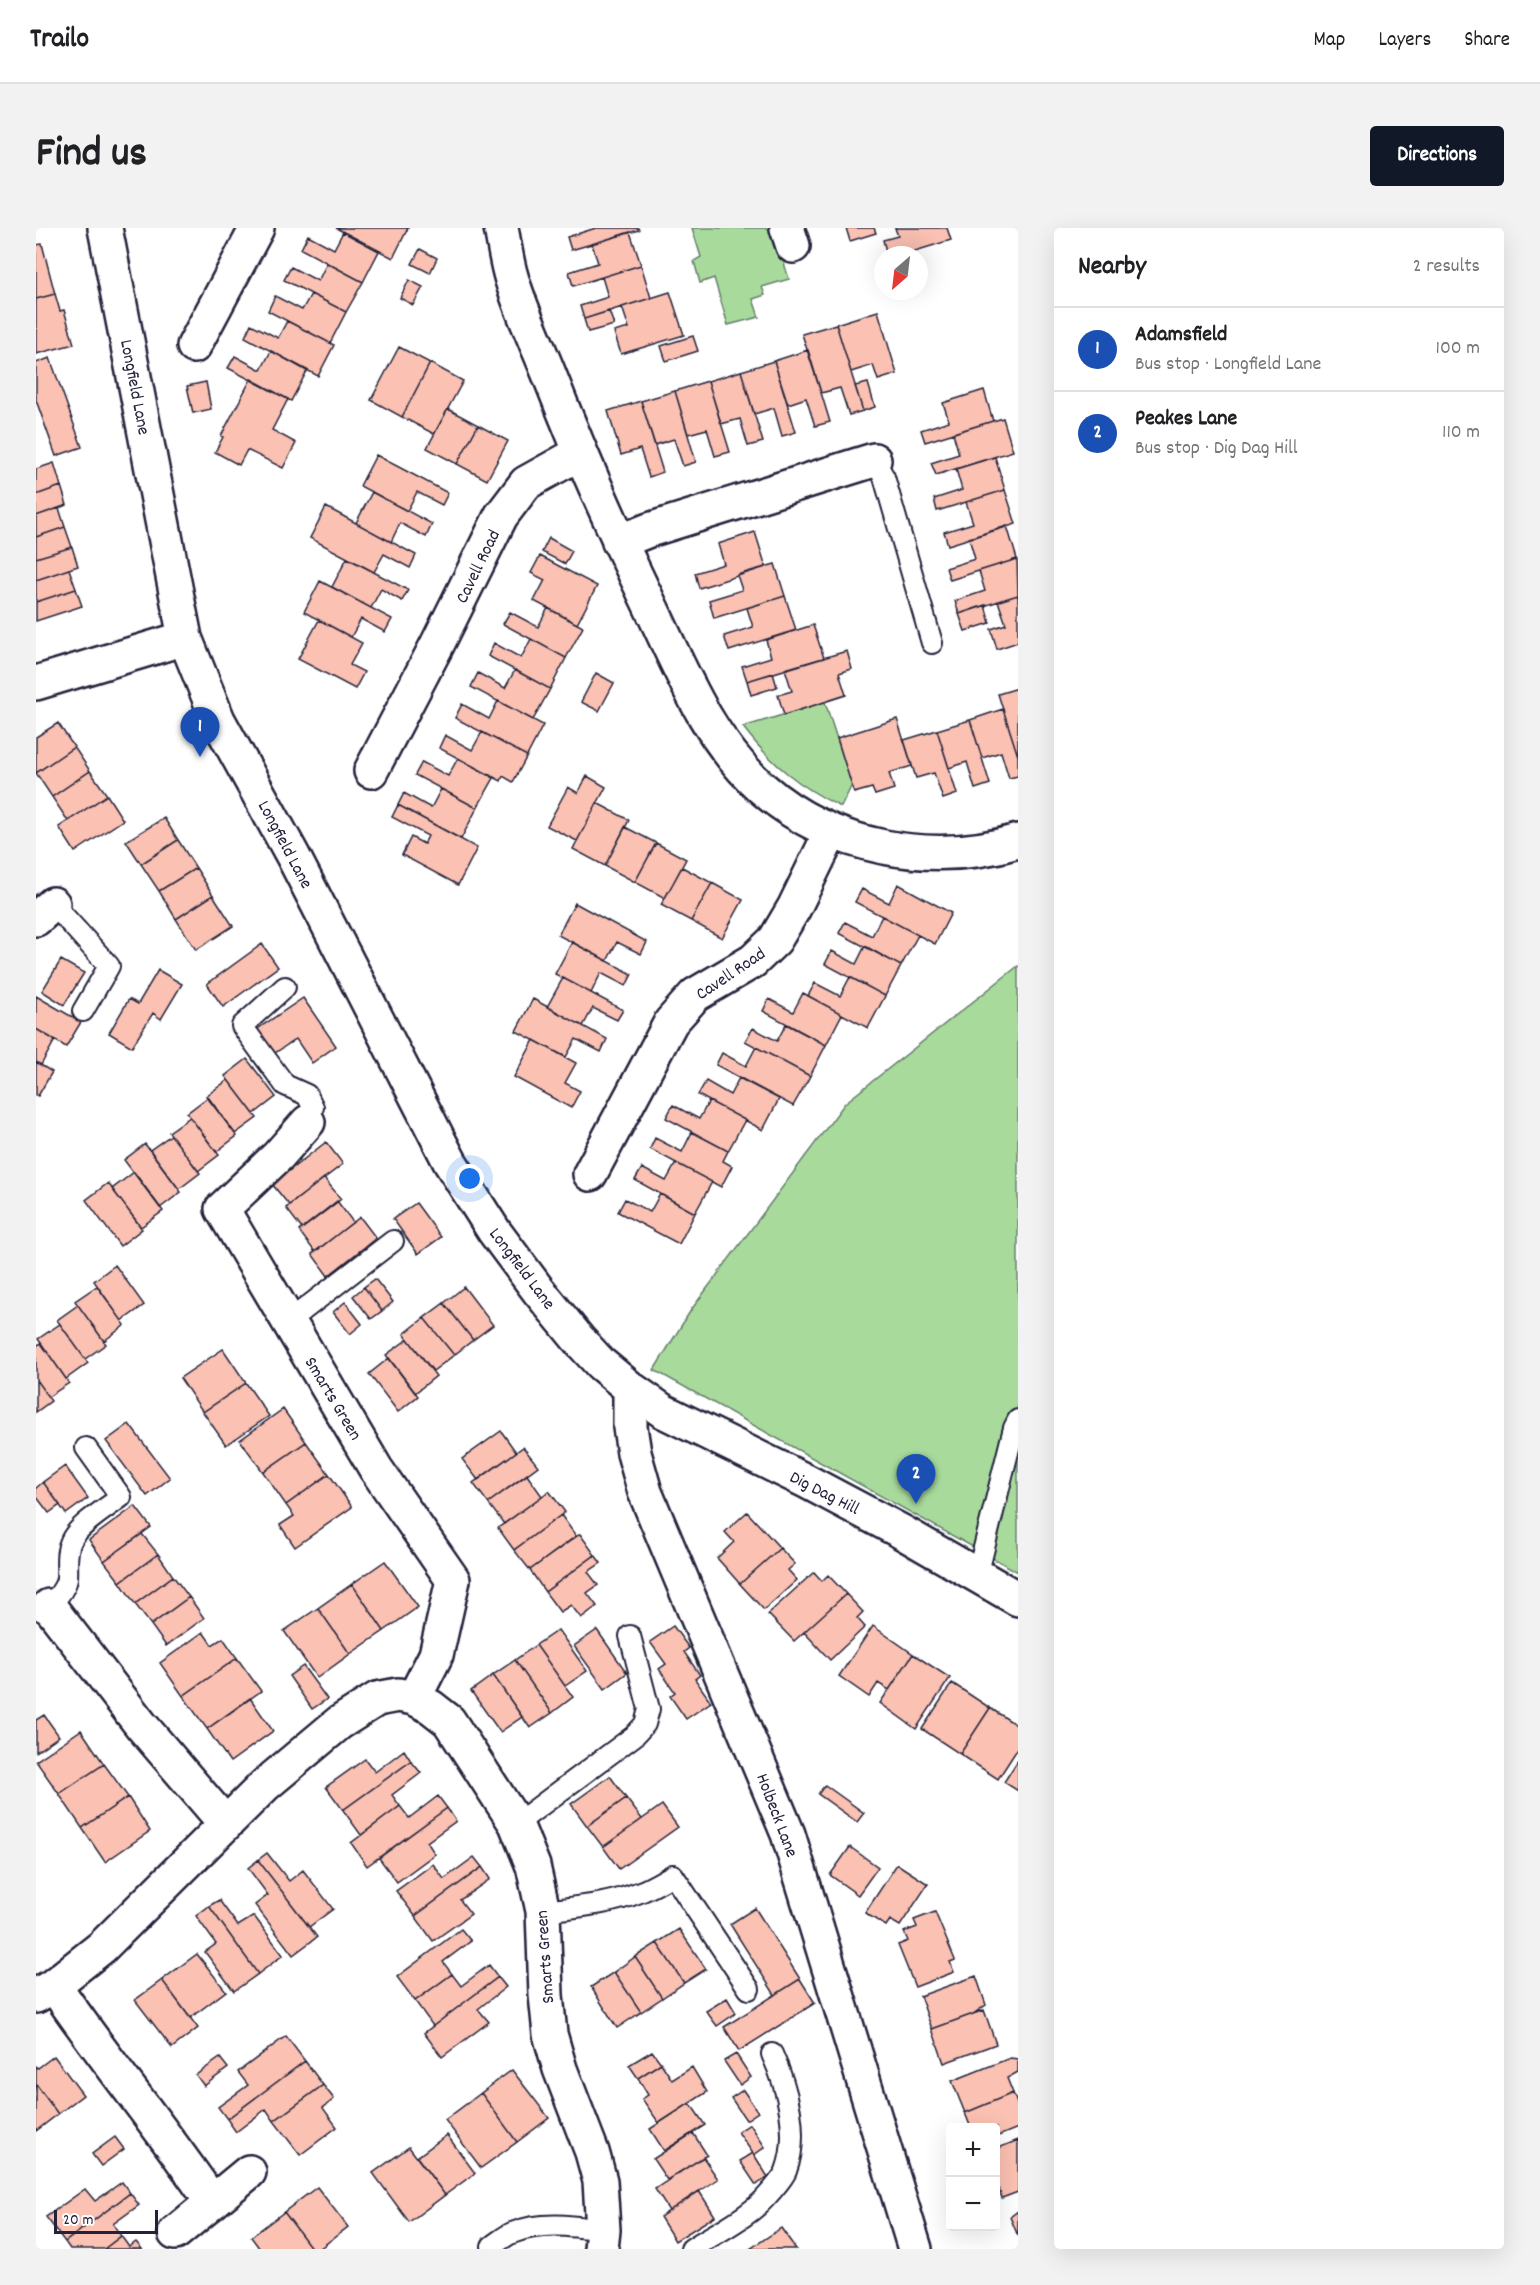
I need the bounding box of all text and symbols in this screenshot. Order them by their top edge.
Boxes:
text: Trailo [30,21,89,61]
text: Map [1314,26,1345,56]
text: Layers [1378,26,1431,56]
text: Share [1464,26,1510,56]
text: Find us [36,126,147,186]
button: Directions [1370,126,1504,186]
north arrow [874,246,928,300]
text: Nearby [1078,249,1146,286]
text: 2 results [1413,253,1480,281]
text: Adamsfield [1135,320,1227,351]
text: 1 [1095,335,1100,363]
text: 100 m [1436,335,1480,363]
street label: Longfield Lane [112,338,155,437]
text: Bus stop · Longfield Lane [1135,351,1321,379]
text: Peakes Lane [1135,404,1237,435]
text: 2 [1093,419,1102,447]
text: 110 m [1442,419,1480,447]
text: Bus stop · Dig Dag Hill [1135,435,1298,463]
street label: Cavell Road [451,526,508,608]
pin: 1 [180,708,220,757]
street label: Longfield Lane [250,797,318,894]
street label: Cavell Road [692,943,771,1008]
your location [455,1164,484,1193]
street label: Longfield Lane [482,1223,560,1316]
street label: Smarts Green [297,1353,367,1446]
pin: 2 [896,1454,936,1504]
street label: Dig Dag Hill [785,1466,864,1523]
street label: Holbeck Lane [748,1770,803,1862]
street label: Smarts Green [531,1909,562,2004]
map controls [946,2123,1000,2231]
button: + [946,2123,1000,2177]
button: − [946,2177,1000,2231]
scale bar [54,2207,158,2234]
text: 20 m [63,2209,93,2232]

